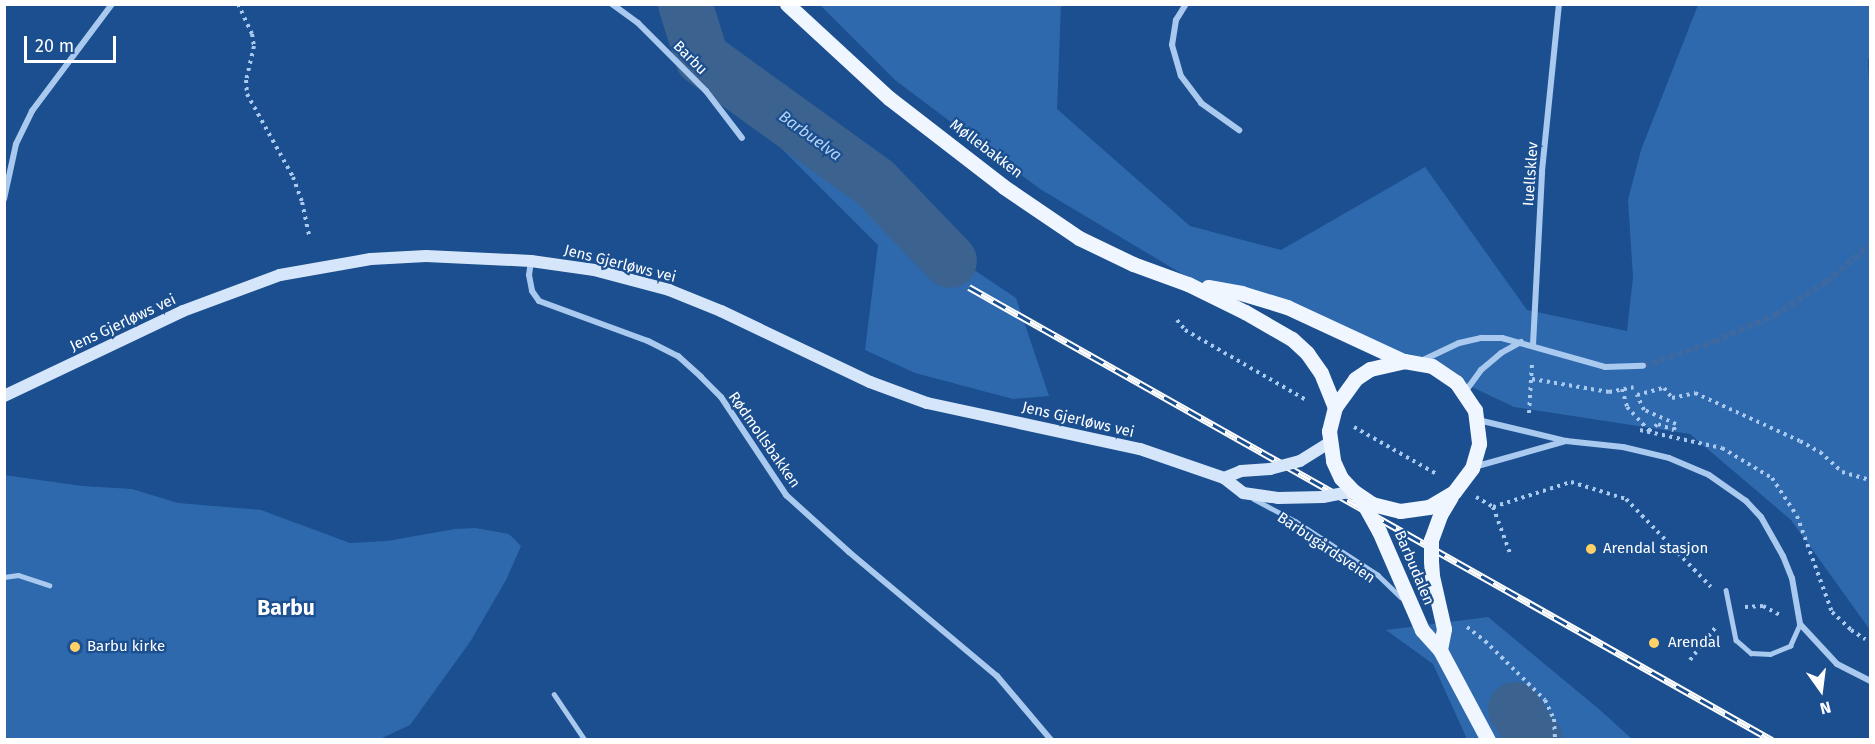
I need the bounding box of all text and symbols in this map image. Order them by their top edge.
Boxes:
scale bar [27,24,118,62]
text: 20 m [35,35,74,57]
street label: Barbu [669,37,711,79]
water label: Barbuelva [775,107,845,165]
street label: Møllebakken [946,116,1026,182]
street label: Iuellsklev [1520,141,1542,207]
street label: Jens Gjerløws vei [562,241,678,287]
street label: Jens Gjerløws vei [67,291,179,355]
street label: Rødmollsbakken [724,389,804,491]
street label: Jens Gjerløws vei [1020,398,1136,442]
street label: Barbugårdsveien [1274,509,1378,587]
street label: Barbudalen [1390,528,1438,608]
place label: Arendal stasjon [1603,540,1708,558]
marker: Arendal stasjon [1584,542,1598,556]
district label: Barbu [257,595,315,621]
marker: Arendal [1645,634,1663,652]
place label: Arendal [1668,634,1720,652]
place label: Barbu kirke [87,638,165,656]
marker: Barbu kirke [68,640,82,654]
north arrow [1791,660,1851,720]
text: N [1818,697,1833,718]

